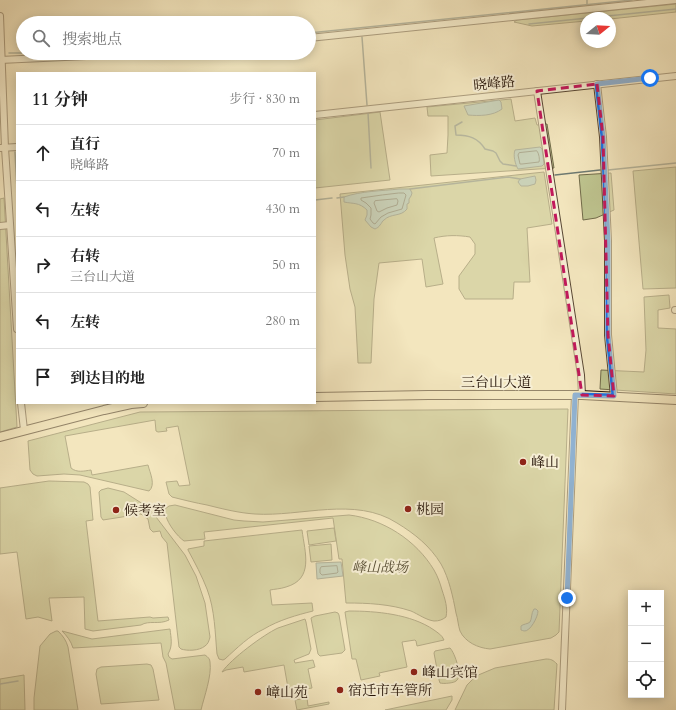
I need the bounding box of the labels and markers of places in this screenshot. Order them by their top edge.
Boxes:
place label: 峰山 [531,453,559,472]
marker: 峰山 [518,457,528,467]
place label: 桃园 [416,500,444,519]
place label: 候考室 [124,501,166,520]
marker: 桃园 [403,504,413,514]
marker: 候考室 [111,505,121,515]
place label: 峰山宾馆 [422,663,478,682]
marker: 峰山宾馆 [409,667,419,677]
place label: 宿迁市车管所 [348,681,432,700]
place label: 嶂山苑 [266,683,308,702]
marker: 宿迁市车管所 [335,685,345,695]
marker: 嶂山苑 [253,687,263,697]

